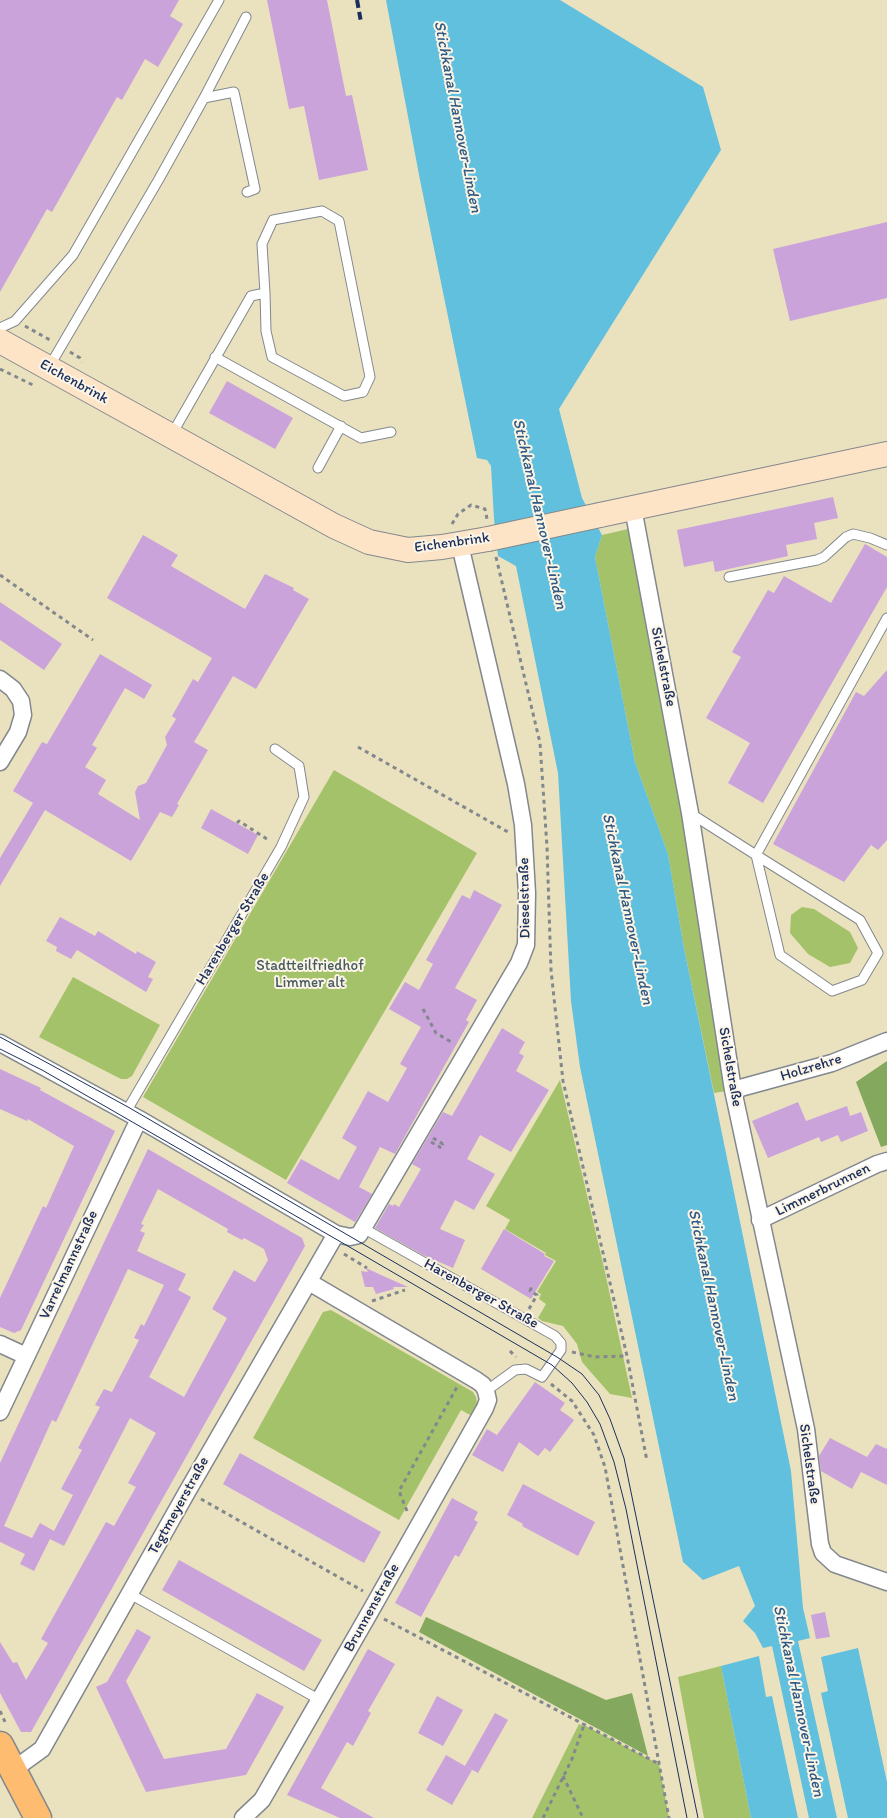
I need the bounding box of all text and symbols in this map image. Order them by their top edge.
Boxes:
water label: Stichkanal Hannover-Linden [429,19,485,215]
street label: Eichenbrink [36,356,112,408]
water label: Stichkanal Hannover-Linden [508,417,570,611]
street label: Eichenbrink [413,529,491,557]
street label: Sichelstraße [646,626,680,708]
water label: Stichkanal Hannover-Linden [597,812,657,1006]
street label: Dieselstraße [515,857,535,939]
street label: Harenberger Straße [192,869,274,989]
park label: Stadtteilfriedhof Limmer alt [256,957,364,992]
street label: Sichelstraße [714,1026,746,1108]
street label: Holzrehre [778,1050,844,1086]
street label: Limmerbrunnen [773,1159,873,1221]
street label: Varrelmannstraße [36,1208,102,1322]
water label: Stichkanal Hannover-Linden [683,1208,743,1402]
street label: Harenberger Straße [421,1255,541,1333]
street label: Sichelstraße [794,1423,824,1505]
street label: Tegtmeyerstraße [145,1454,213,1558]
street label: Brunnenstraße [340,1561,404,1655]
water label: Stichkanal Hannover-Linden [768,1604,828,1798]

